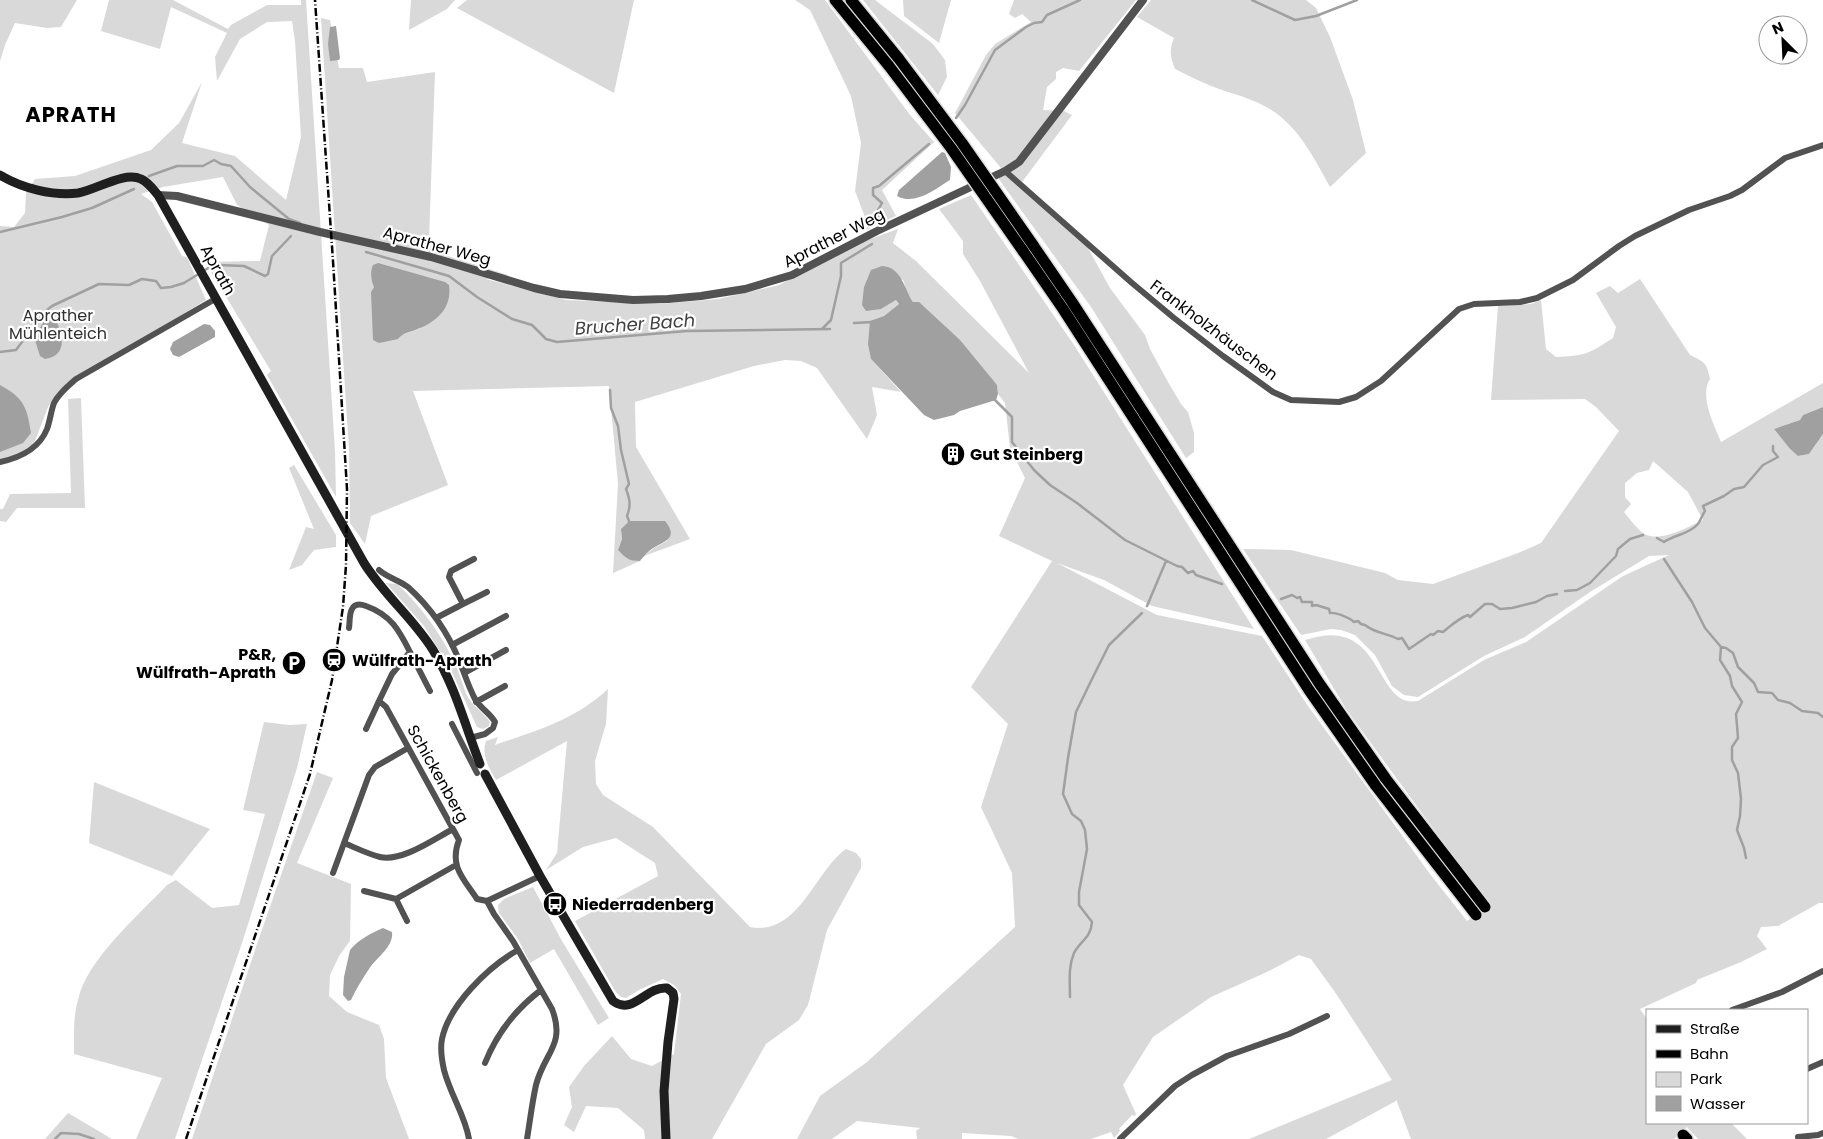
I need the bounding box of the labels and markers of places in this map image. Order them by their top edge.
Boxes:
building icon: Gut Steinberg [940,441,966,467]
place label: Gut Steinberg [970,443,1083,466]
place label: P&R, Wülfrath-Aprath [136,643,276,684]
station icon: Wülfrath-Aprath [321,647,347,673]
place label: Wülfrath-Aprath [352,649,492,672]
parking icon: P&R, Wülfrath-Aprath [281,650,307,676]
bus stop icon: Niederradenberg [542,891,568,917]
place label: Niederradenberg [572,893,714,916]

